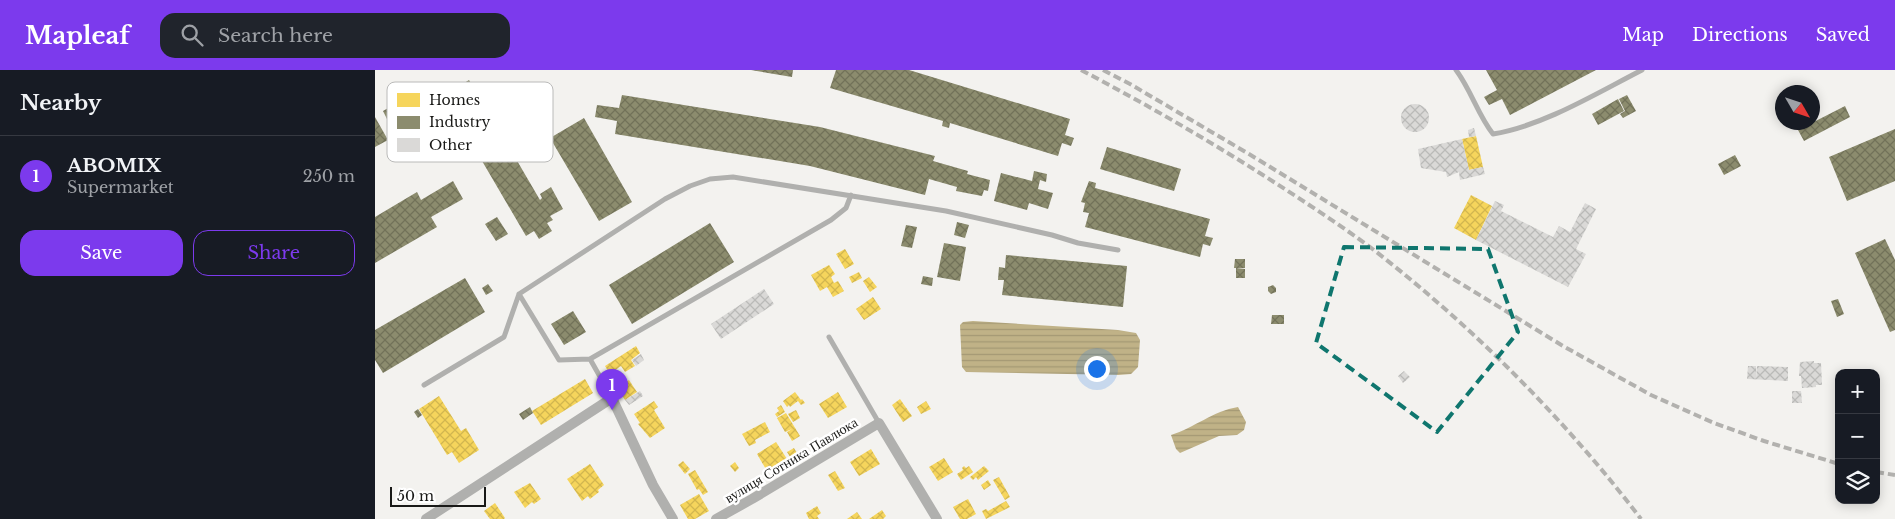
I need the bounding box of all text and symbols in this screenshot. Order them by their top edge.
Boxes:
search box [160,13,510,58]
text: Mapleaf [25,21,130,50]
icon: search [178,21,206,49]
text: Search here [218,24,333,47]
text: Map [1622,24,1664,46]
text: Directions [1692,24,1788,46]
text: Saved [1816,24,1870,46]
legend [387,82,553,162]
north arrow [1775,85,1820,130]
text: Nearby [20,90,101,116]
text: Homes [429,91,480,109]
text: Industry [429,113,491,131]
text: Other [429,136,472,154]
text: ABOMIX [67,154,161,177]
text: 1 [33,166,39,186]
text: 250 m [303,166,355,186]
text: Supermarket [67,177,174,197]
button: Save [20,230,183,276]
button: Share [193,230,355,276]
your location [1084,356,1110,382]
pin: 1 [596,369,628,410]
map controls [1835,369,1880,504]
button: + [1835,369,1880,414]
street label: вулиця Сотника Павлюка [721,413,861,507]
button: − [1835,414,1880,459]
button: layers [1835,459,1880,504]
scale bar [390,484,486,507]
text: 50 m [397,487,434,505]

